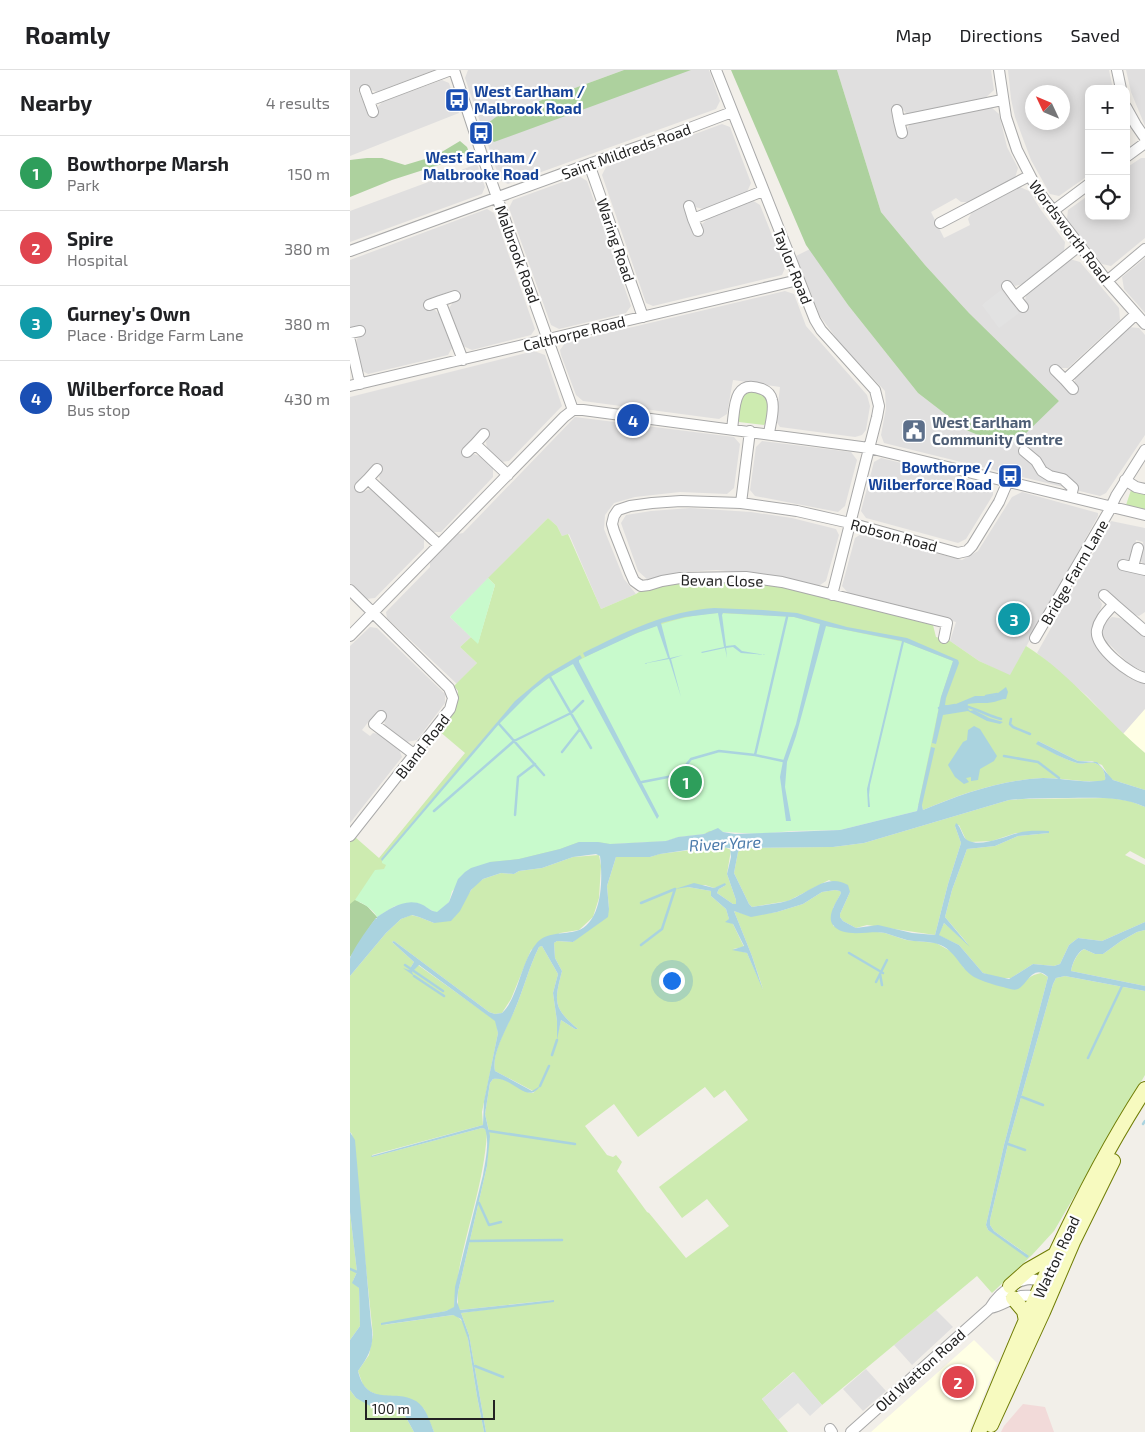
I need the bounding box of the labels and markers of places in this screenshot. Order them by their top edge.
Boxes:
place label: West Earlham / Malbrook Road [474,82,585,117]
bus stop icon: West Earlham / Malbrook Road [444,87,470,113]
bus stop icon: West Earlham / Malbrooke Road [468,120,494,146]
place label: West Earlham / Malbrooke Road [423,148,539,183]
pin: 4 [617,401,649,439]
place label: West Earlham Community Centre [932,413,1063,449]
public building icon: West Earlham Community Centre [901,418,927,444]
place label: Bowthorpe / Wilberforce Road [868,458,992,493]
bus stop icon: Bowthorpe / Wilberforce Road [997,463,1023,489]
pin: 3 [998,600,1030,638]
pin: 1 [670,763,702,801]
pin: 2 [942,1363,974,1401]

